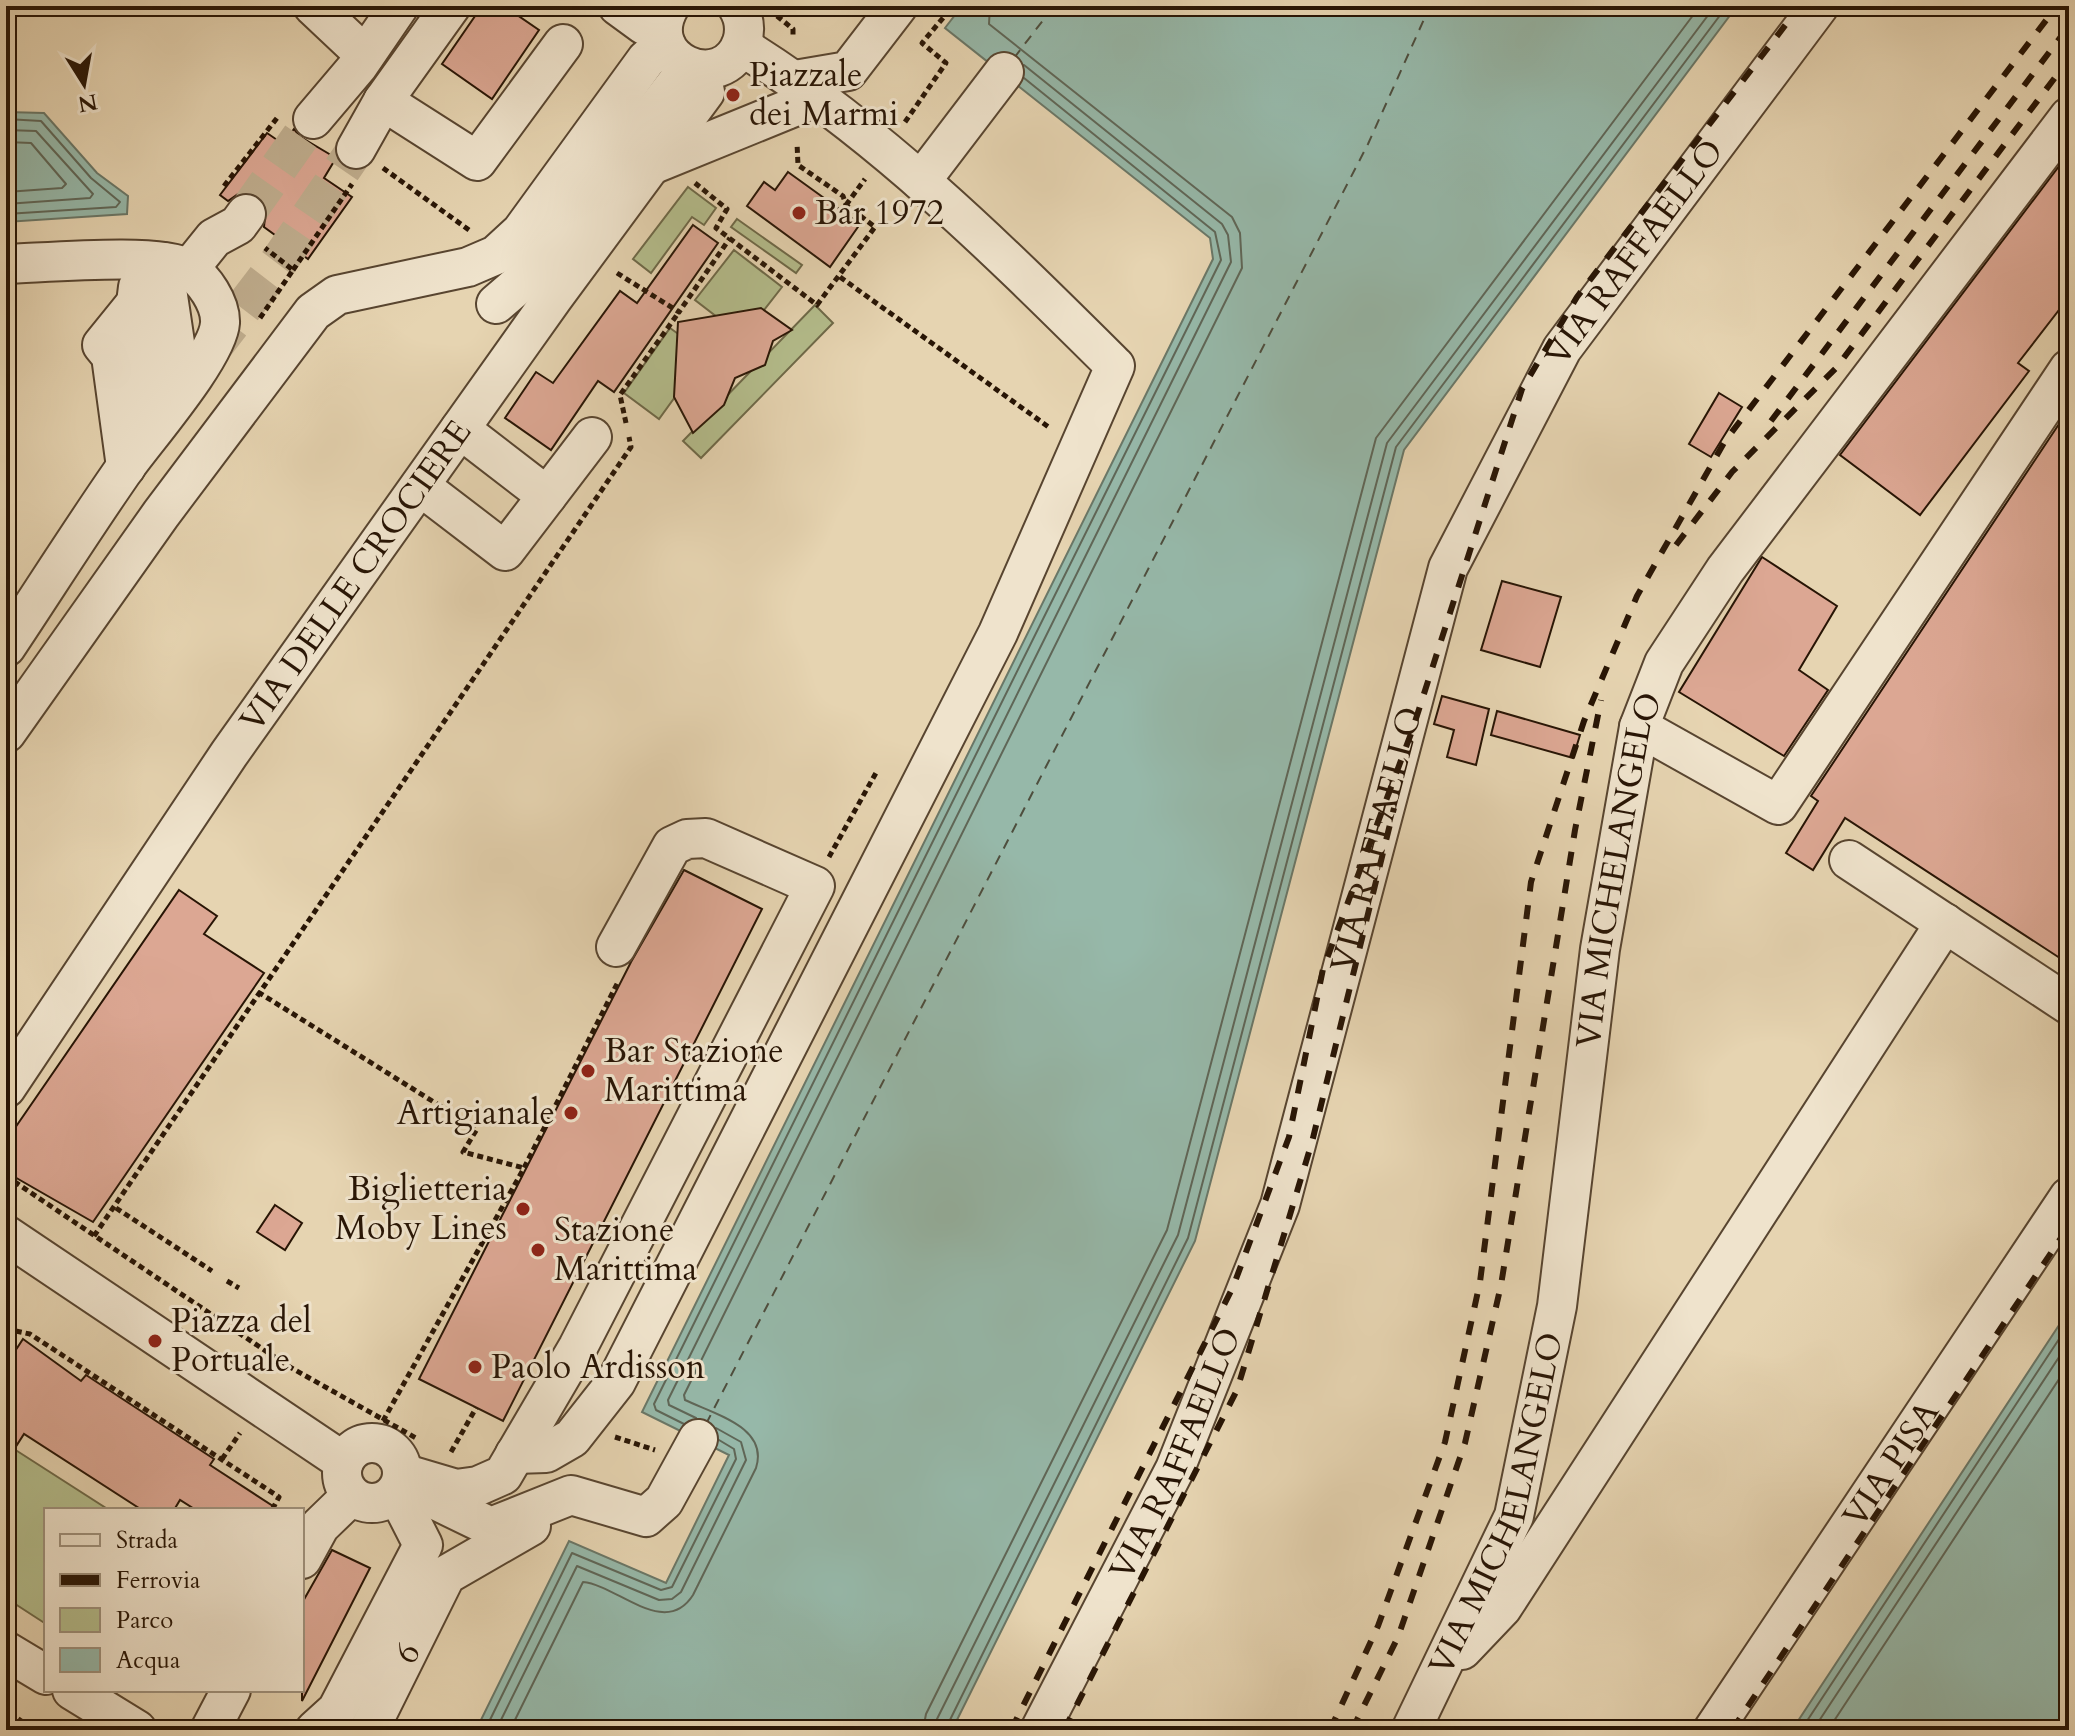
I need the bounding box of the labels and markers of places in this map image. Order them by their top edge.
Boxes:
place label: Piazzale dei Marmi [749,52,899,137]
marker: Piazzale dei Marmi [724,86,742,104]
place label: Bar 1972 [815,190,944,236]
marker: Bar 1972 [790,204,808,222]
place label: Bar Stazione Marittima [604,1028,784,1113]
marker: Bar Stazione Marittima [579,1062,597,1080]
place label: Artigianale [397,1090,555,1136]
marker: Artigianale [562,1104,580,1122]
place label: Biglietteria Moby Lines [335,1166,507,1251]
marker: Biglietteria Moby Lines [514,1200,532,1218]
place label: Stazione Marittima [554,1207,697,1292]
marker: Stazione Marittima [529,1241,547,1259]
place label: Piazza del Portuale [171,1298,312,1383]
marker: Piazza del Portuale [146,1332,164,1350]
place label: Paolo Ardisson [491,1344,705,1390]
marker: Paolo Ardisson [466,1358,484,1376]

